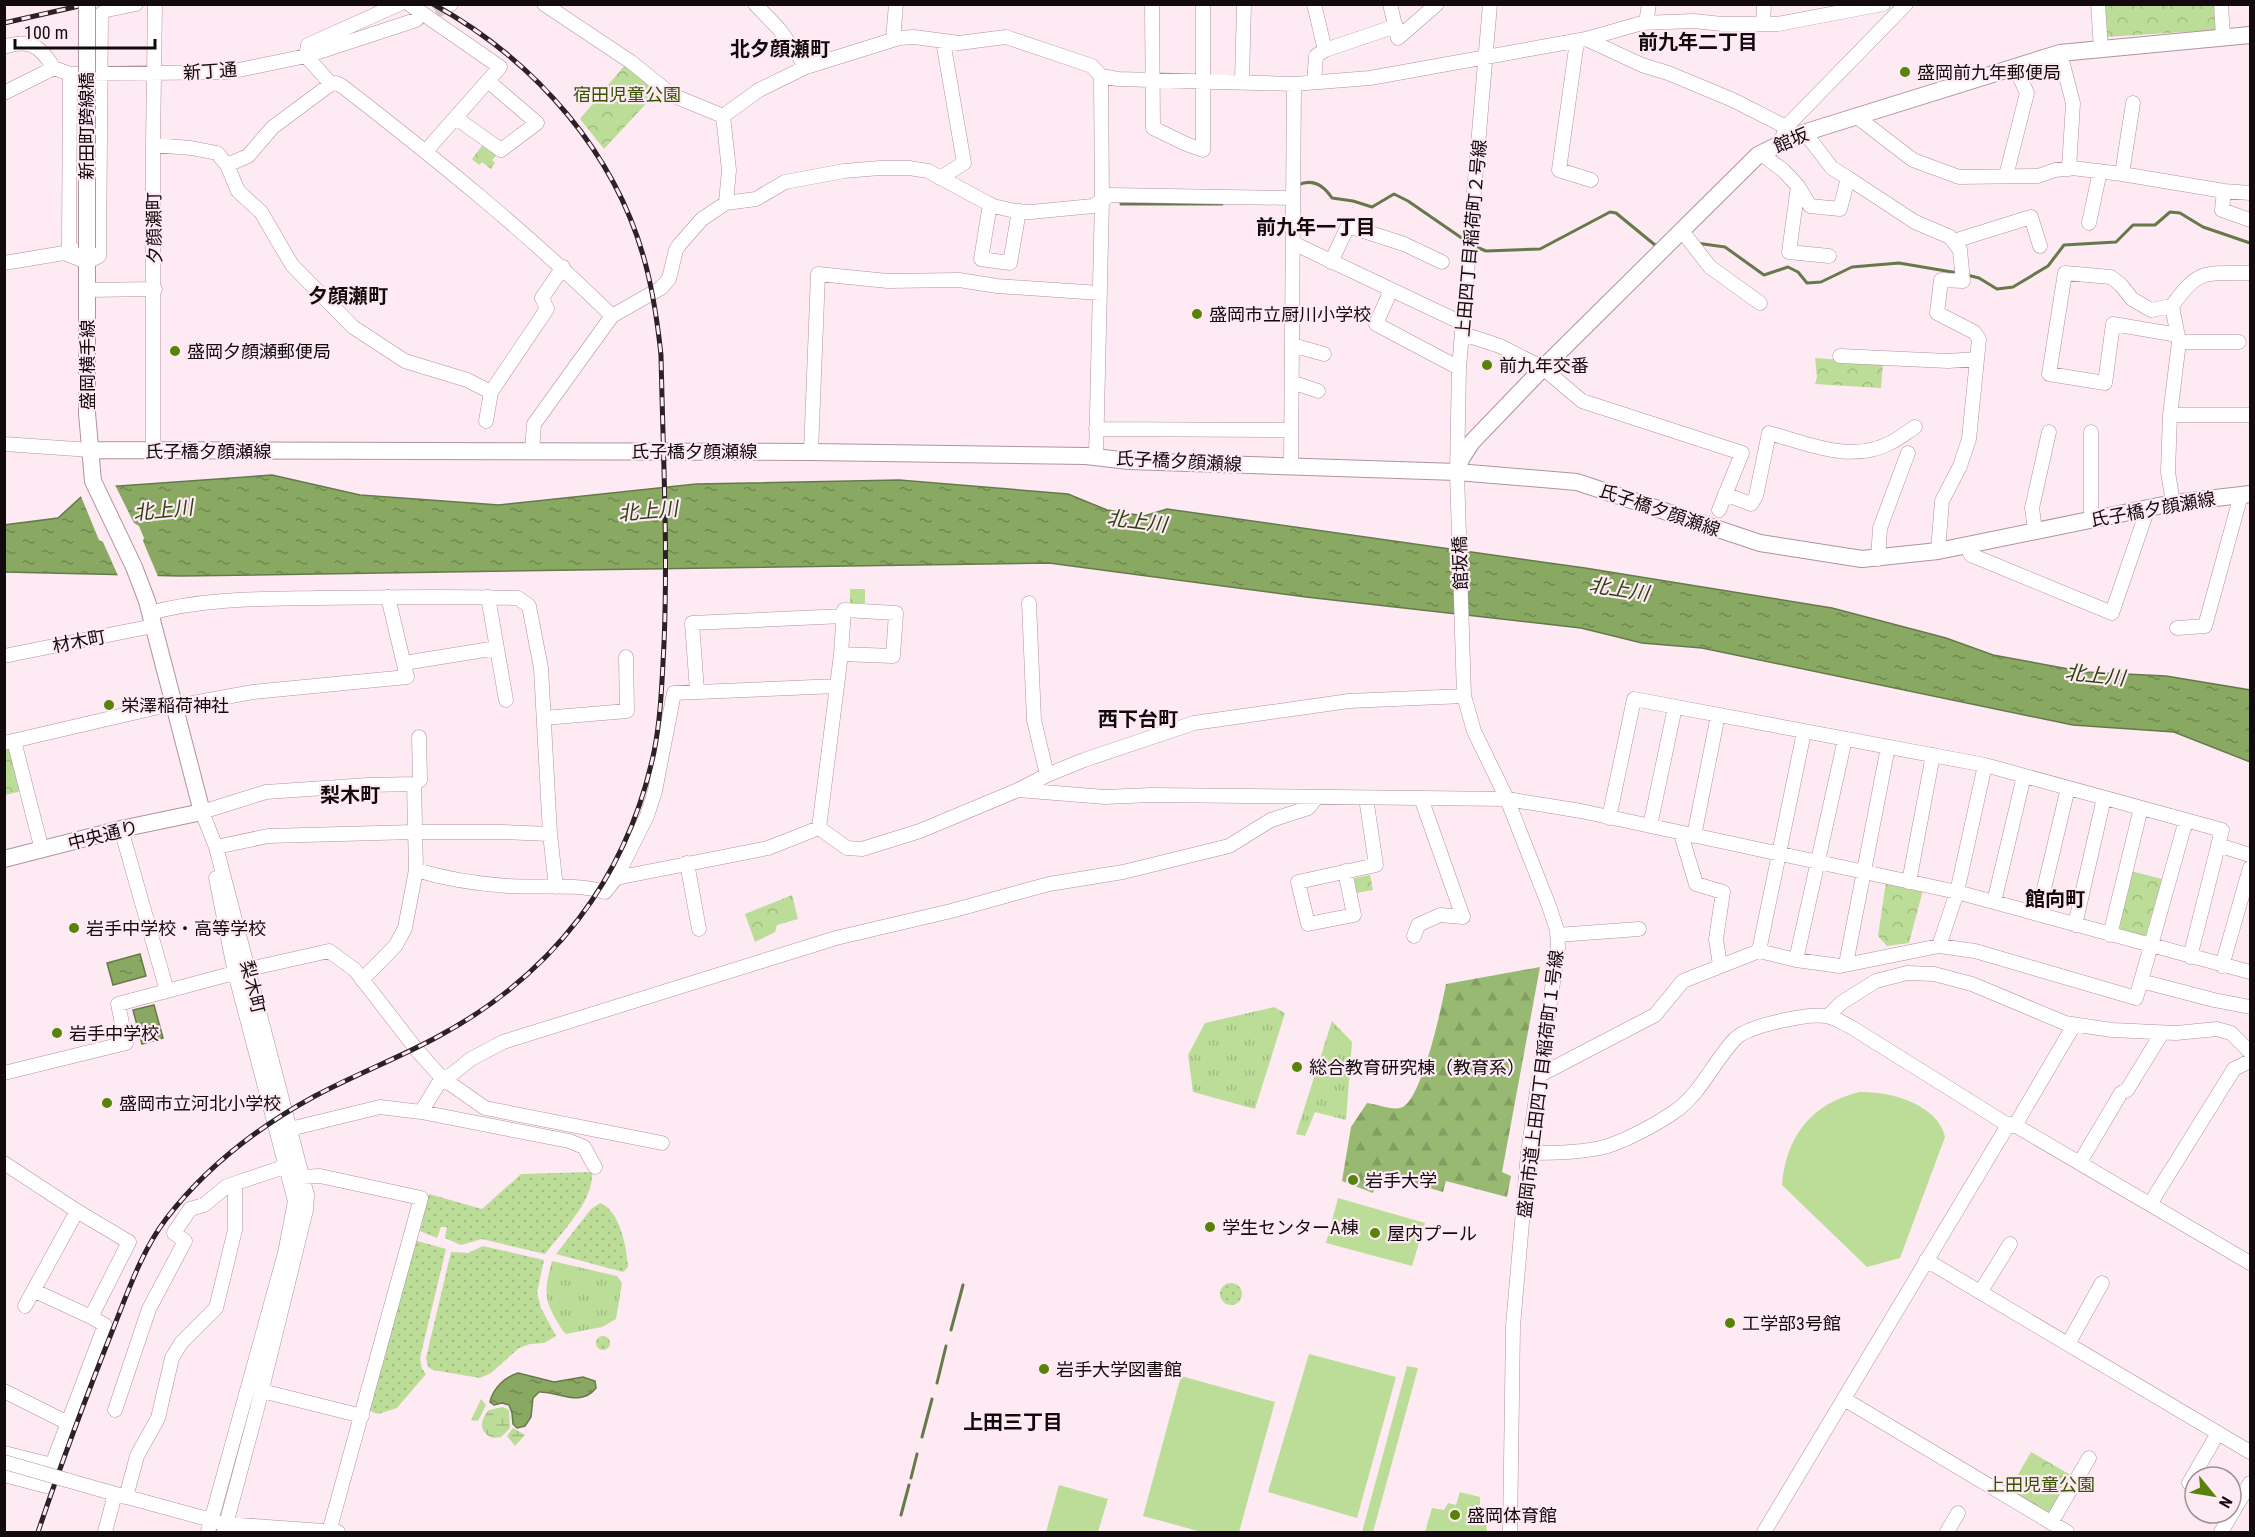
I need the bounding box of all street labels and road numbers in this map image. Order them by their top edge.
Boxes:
street label: 新丁通 [182,59,238,83]
street label: 新田町跨線橋 [76,72,97,180]
street label: 館坂 [1770,123,1812,157]
street label: 上田四丁目稲荷町２号線 [1452,138,1490,338]
street label: 夕顔瀬町 [143,192,165,264]
street label: 盛岡横手線 [77,320,98,410]
street label: 氏子橋夕顔瀬線 [145,441,271,462]
street label: 氏子橋夕顔瀬線 [631,441,757,462]
street label: 氏子橋夕顔瀬線 [1116,447,1242,475]
street label: 氏子橋夕顔瀬線 [1597,480,1723,540]
street label: 氏子橋夕顔瀬線 [2089,488,2217,530]
street label: 館坂橋 [1449,536,1471,590]
street label: 材木町 [50,626,108,656]
street label: 中央通り [66,816,140,854]
street label: 盛岡市道上田四丁目稲荷町１号線 [1513,949,1567,1219]
street label: 梨木町 [236,958,270,1016]

